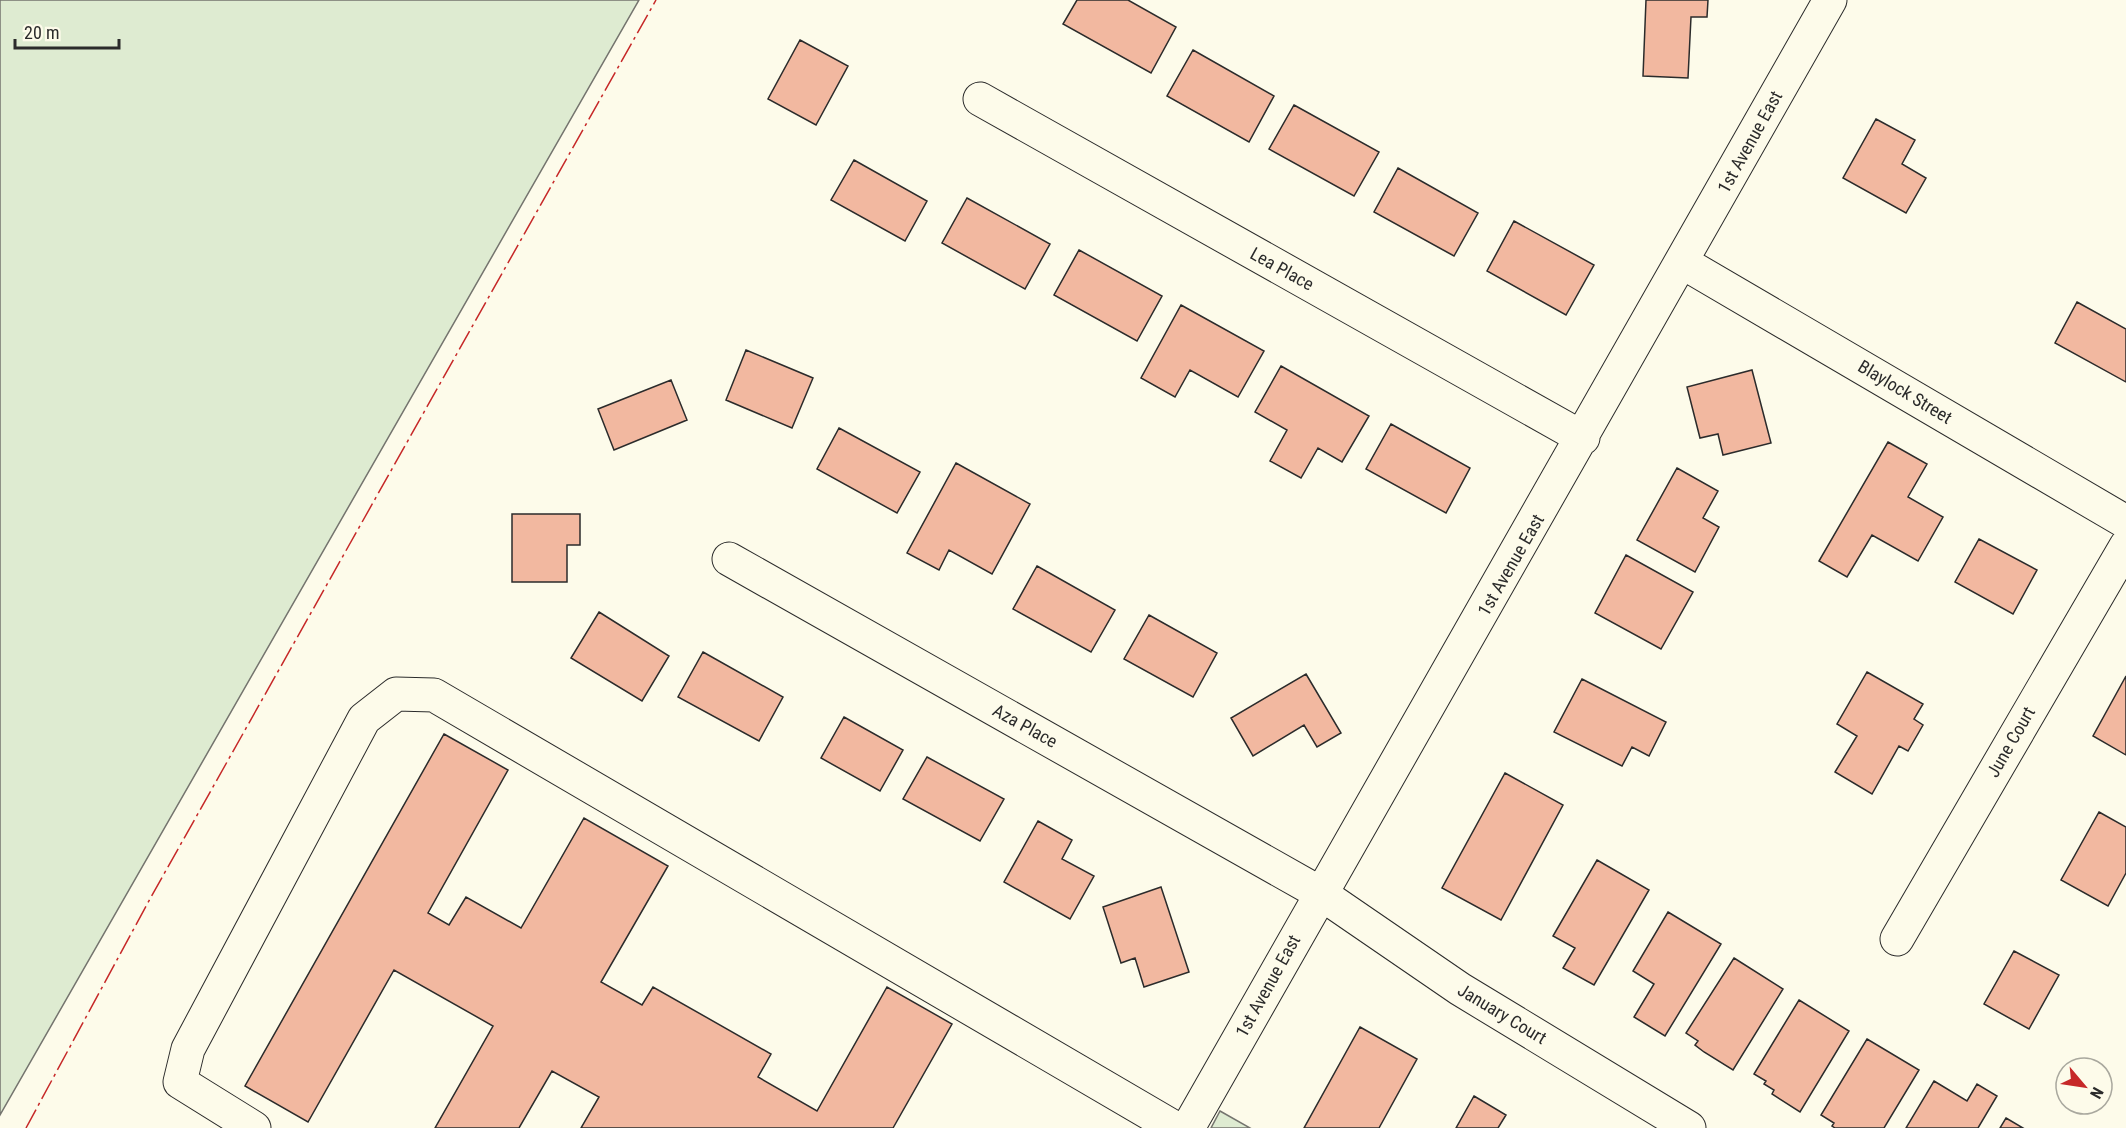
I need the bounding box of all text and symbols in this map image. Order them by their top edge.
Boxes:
scale bar [15,12,118,50]
text: 20 m [24,22,59,43]
street label: 1st Avenue East [1713,87,1786,197]
street label: Lea Place [1247,243,1318,295]
street label: Blaylock Street [1854,355,1956,428]
street label: 1st Avenue East [1473,510,1548,619]
street label: Aza Place [989,699,1061,752]
street label: June Court [1982,703,2039,781]
street label: 1st Avenue East [1231,931,1304,1041]
street label: January Court [1454,979,1550,1048]
north arrow [2054,1056,2114,1116]
text: N [2086,1084,2107,1102]

